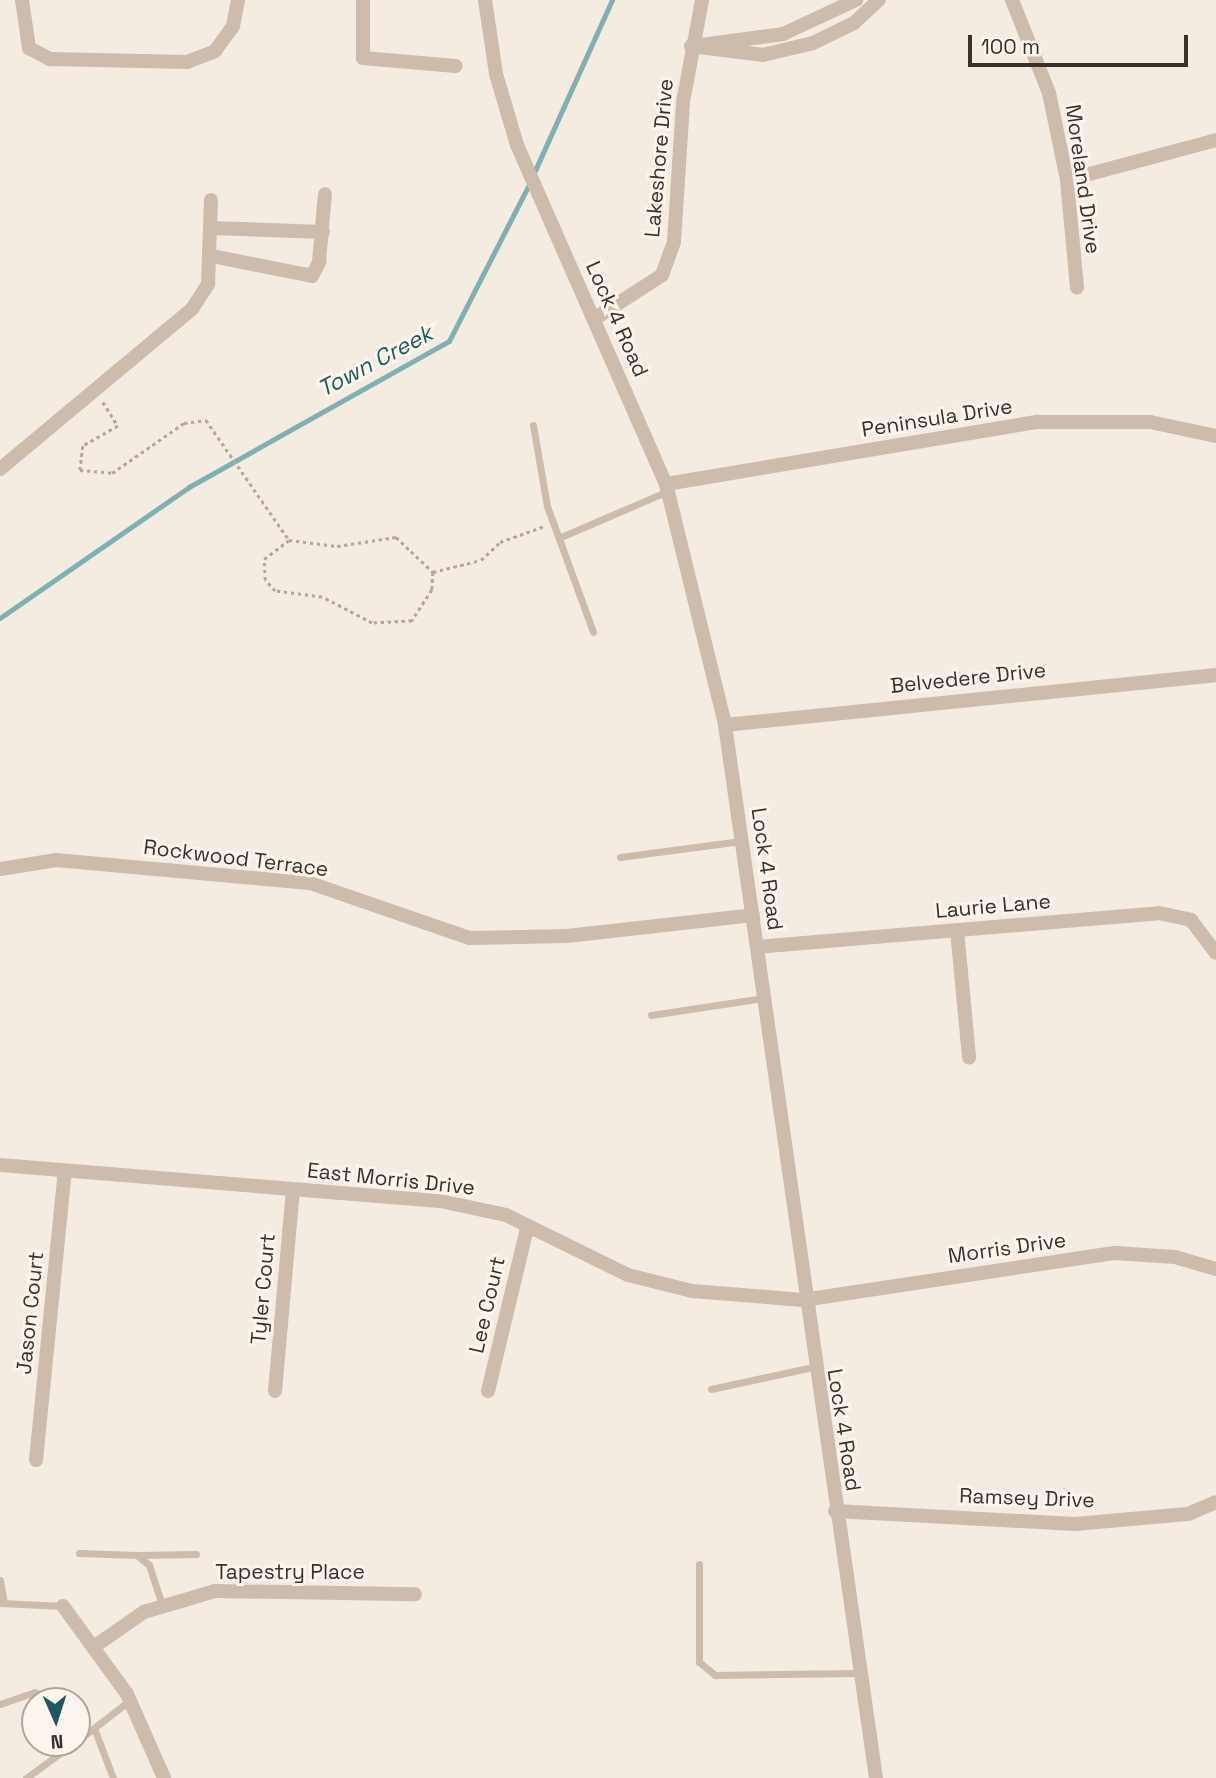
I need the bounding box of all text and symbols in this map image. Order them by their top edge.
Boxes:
scale bar [971,21,1192,65]
text: 100 m [981,33,1040,60]
street label: Lakeshore Drive [640,78,678,238]
street label: Moreland Drive [1060,103,1106,255]
street label: Lock 4 Road [580,257,654,381]
water label: Town Creek [313,319,437,403]
street label: Peninsula Drive [860,394,1014,442]
street label: Belvedere Drive [889,657,1047,699]
street label: Lock 4 Road [746,806,788,932]
street label: Rockwood Terrace [142,834,330,882]
street label: Laurie Lane [934,888,1052,924]
street label: East Morris Drive [306,1158,476,1200]
street label: Morris Drive [946,1227,1068,1269]
street label: Tyler Court [246,1232,280,1346]
street label: Jason Court [11,1250,49,1376]
street label: Lee Court [464,1254,510,1356]
street label: Lock 4 Road [822,1367,866,1493]
street label: Ramsey Drive [959,1483,1095,1513]
street label: Tapestry Place [215,1559,365,1585]
north arrow [21,1687,91,1757]
text: N [50,1729,64,1754]

